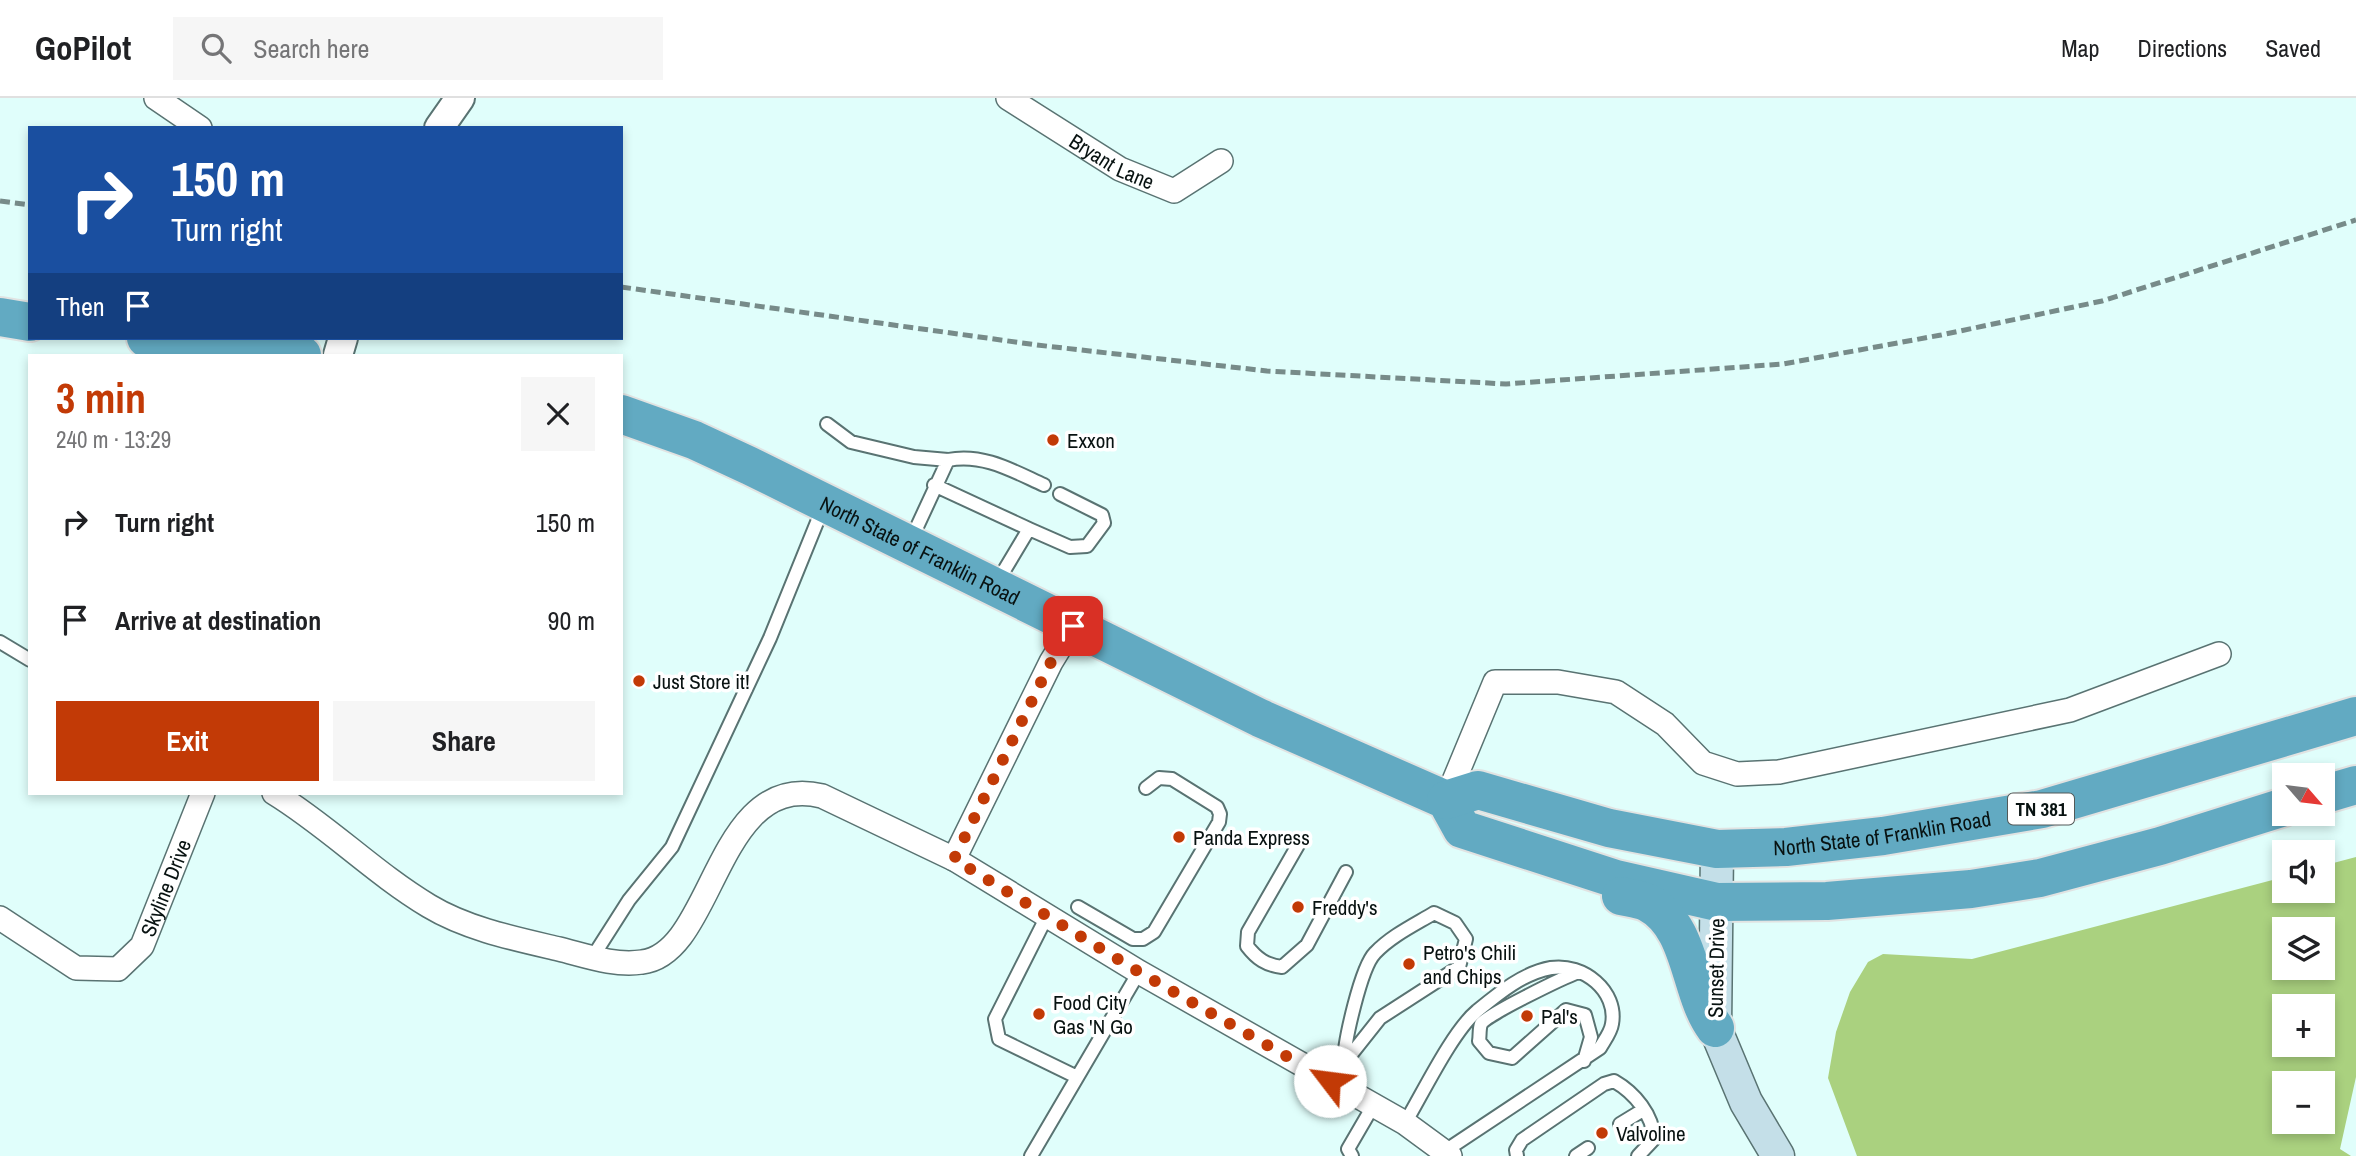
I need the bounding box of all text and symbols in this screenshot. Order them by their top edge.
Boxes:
search box [173,17,663,80]
text: GoPilot [35,26,131,70]
icon: search [197,29,235,67]
text: Search here [253,31,369,66]
text: Map [2061,32,2099,64]
text: Directions [2137,32,2227,64]
text: Saved [2265,32,2321,64]
street label: Bryant Lane [1064,126,1159,196]
text: 150 m [171,145,285,211]
icon: right [56,154,147,245]
text: Turn right [171,208,283,251]
icon: arrive [119,287,157,325]
text: Then [56,289,105,324]
text: 3 min [56,370,146,426]
button: close [521,377,595,451]
text: 240 m · 13:29 [56,424,171,455]
place label: Exxon [1067,426,1115,455]
marker: Exxon [1045,432,1061,448]
street label: North State of Franklin Road [815,488,1025,612]
icon: right [56,503,94,541]
text: Turn right [115,505,214,540]
text: 150 m [536,505,595,540]
pin [1043,596,1103,656]
icon: arrive [56,601,94,639]
text: Arrive at destination [115,603,321,638]
text: 90 m [548,603,595,638]
icon: arrive [1054,607,1092,645]
place label: Just Store it! [653,667,750,696]
marker: Just Store it! [631,673,647,689]
button: Exit [56,701,319,781]
button: Share [333,701,595,781]
north arrow [2272,763,2334,826]
map controls [2272,763,2335,1134]
road number: TN 381 [2008,794,2074,824]
street label: North State of Franklin Road [1773,803,1993,862]
place label: Panda Express [1193,823,1310,852]
marker: Panda Express [1171,829,1187,845]
street label: Skyline Drive [133,835,198,941]
button: sound [2272,840,2335,903]
place label: Freddy's [1312,893,1378,922]
marker: Freddy's [1290,899,1306,915]
button: layers [2272,917,2335,980]
street label: Sunset Drive [1701,918,1731,1018]
place label: Petro's Chili and Chips [1423,938,1516,991]
marker: Petro's Chili and Chips [1401,956,1417,972]
place label: Food City Gas 'N Go [1053,988,1133,1041]
button: + [2272,994,2335,1057]
place label: Pal's [1541,1002,1578,1031]
marker: Food City Gas 'N Go [1031,1006,1047,1022]
marker: Pal's [1519,1008,1535,1024]
position arrow [1293,1044,1367,1118]
button: − [2272,1071,2335,1134]
place label: Valvoline [1616,1119,1686,1148]
marker: Valvoline [1594,1125,1610,1141]

